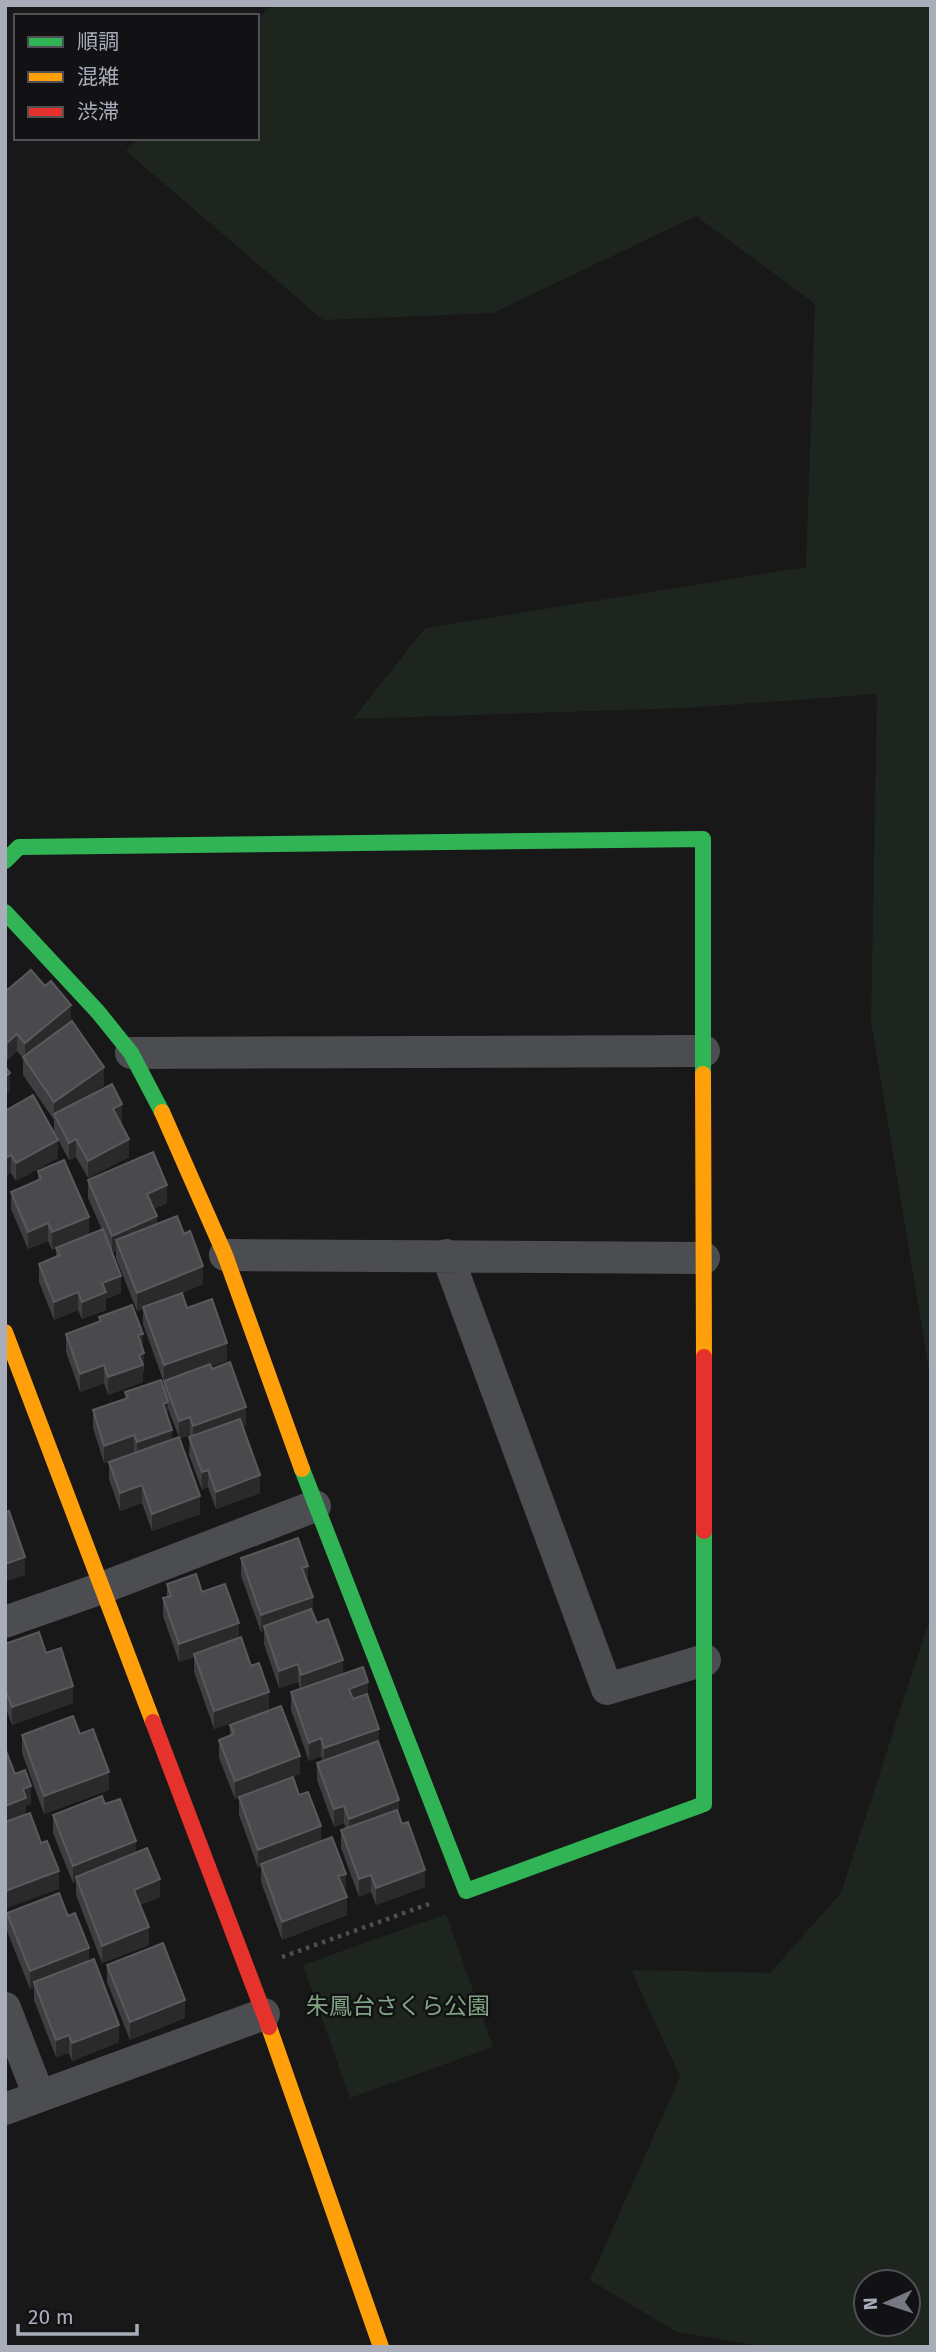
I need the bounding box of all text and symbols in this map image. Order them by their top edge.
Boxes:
legend [14,14,259,140]
text: 順調 [77,29,119,55]
text: 混雑 [77,64,119,90]
text: 渋滞 [77,99,119,125]
park label: 朱鳳台さくら公園 [306,1992,490,2020]
north arrow [852,2268,922,2338]
scale bar [18,2292,136,2336]
text: N [859,2297,882,2311]
text: 20 m [28,2304,74,2330]

